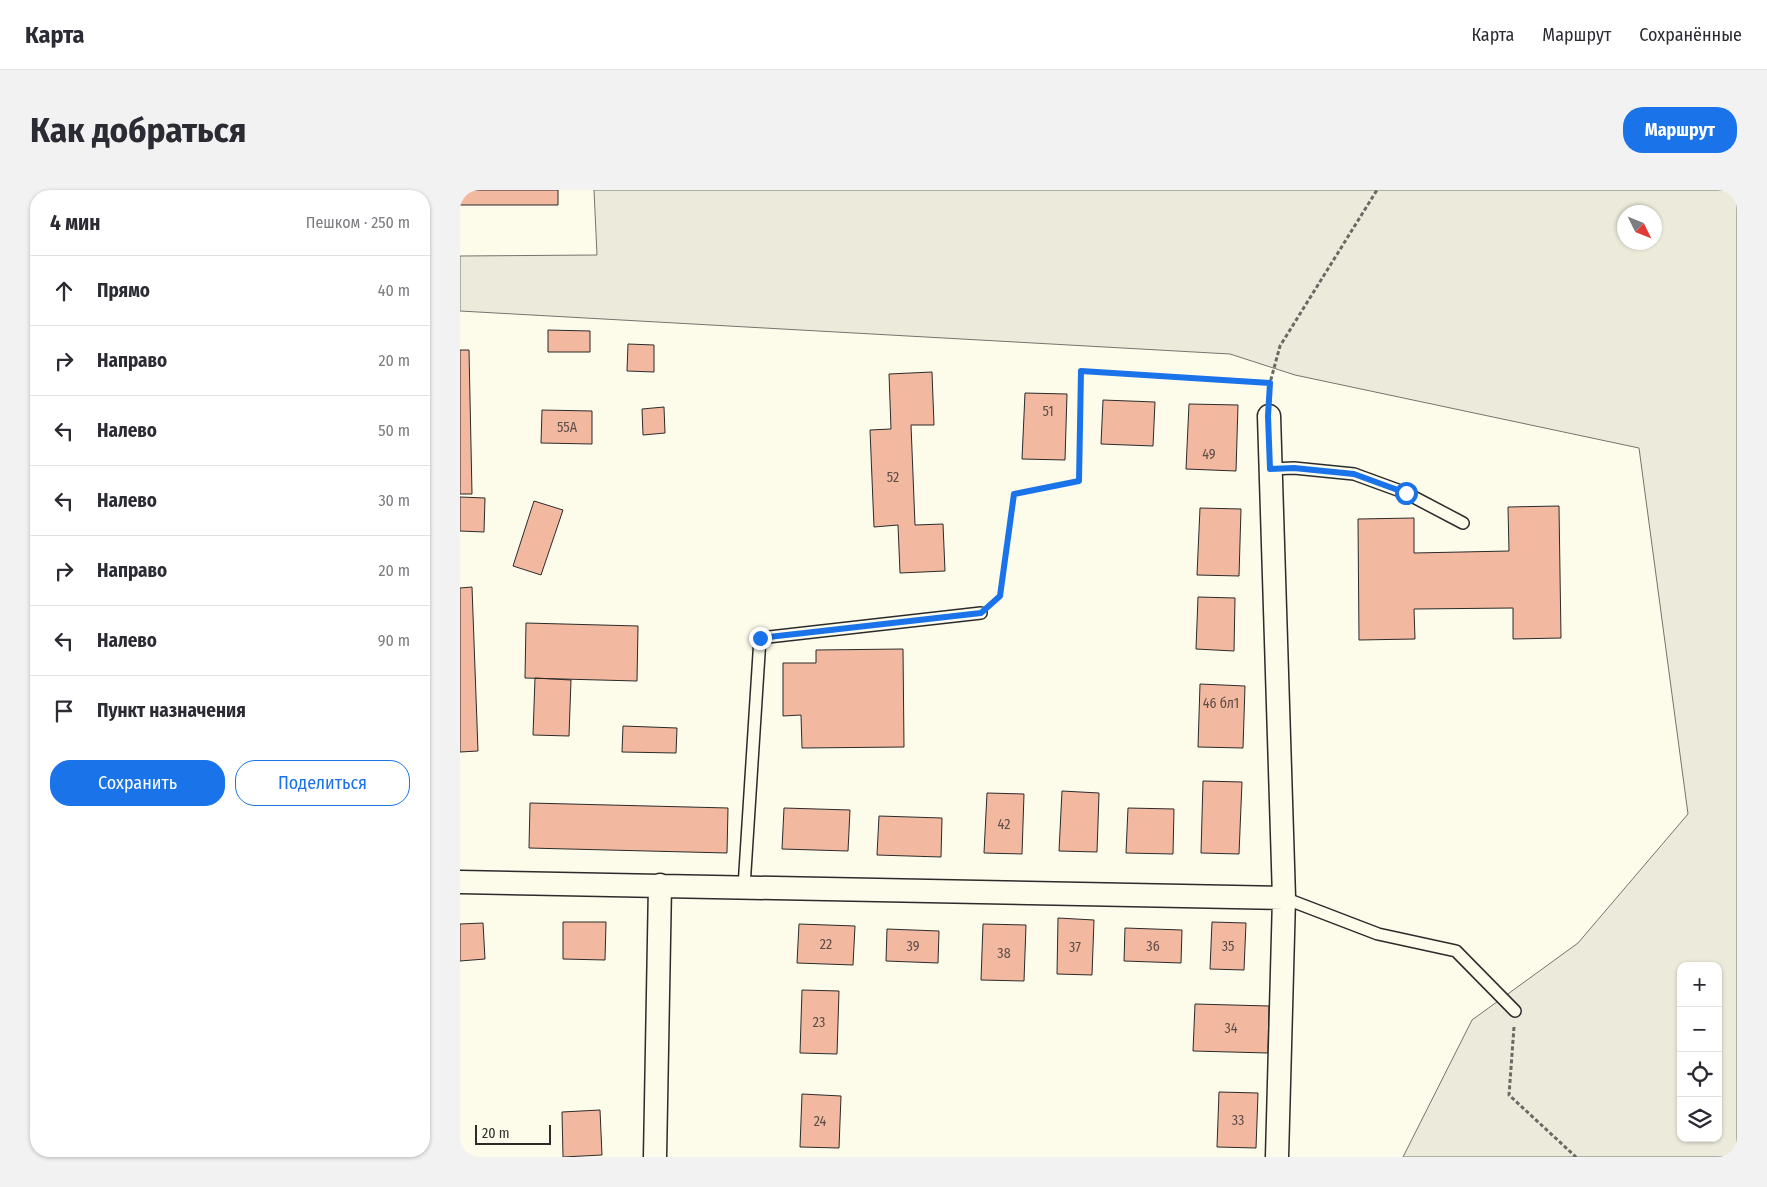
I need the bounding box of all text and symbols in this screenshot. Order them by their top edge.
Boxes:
text: Карта [25,21,84,49]
text: Карта [1471,24,1514,46]
text: Маршрут [1542,24,1611,46]
text: Сохранённые [1639,24,1742,46]
button: Маршрут [1623,107,1737,153]
text: Как добраться [30,109,247,151]
north arrow [1617,205,1662,250]
text: 4 мин [50,210,100,236]
text: Пешком · 250 m [306,213,410,232]
icon: ahead [50,277,78,305]
text: Прямо [97,279,150,302]
text: 40 m [378,281,410,300]
icon: right [50,347,78,375]
text: Направо [97,349,167,372]
text: 20 m [379,351,410,370]
house number: 51 [1042,403,1054,420]
icon: left [50,417,78,445]
text: Налево [97,419,157,442]
house number: 55А [557,419,578,436]
text: 50 m [378,421,410,440]
house number: 49 [1202,446,1216,463]
house number: 52 [887,469,899,486]
route start [1395,482,1418,505]
icon: left [50,487,78,515]
text: Налево [97,489,157,512]
text: 30 m [378,491,410,510]
icon: right [50,557,78,585]
text: Направо [97,559,167,582]
text: 20 m [379,561,410,580]
icon: left [50,627,78,655]
route end [749,627,772,650]
text: Налево [97,629,157,652]
text: 90 m [378,631,410,650]
house number: 46 бл1 [1203,695,1239,712]
icon: arrive [50,697,78,725]
text: Пункт назначения [97,699,246,722]
button: Сохранить [50,760,225,806]
button: Поделиться [235,760,410,806]
house number: 42 [998,816,1010,833]
house number: 22 [820,936,832,953]
house number: 39 [907,938,920,955]
house number: 36 [1146,938,1160,955]
house number: 35 [1222,938,1234,955]
house number: 37 [1069,939,1081,956]
house number: 38 [997,945,1011,962]
map controls [1677,962,1722,1142]
button: + [1677,962,1722,1007]
button: − [1677,1007,1722,1052]
house number: 23 [813,1014,825,1031]
house number: 34 [1224,1020,1238,1037]
button: locate [1677,1052,1722,1097]
button: layers [1677,1097,1722,1142]
house number: 33 [1232,1112,1244,1129]
house number: 24 [814,1113,827,1130]
scale bar [475,1122,551,1145]
text: 20 m [482,1125,510,1142]

